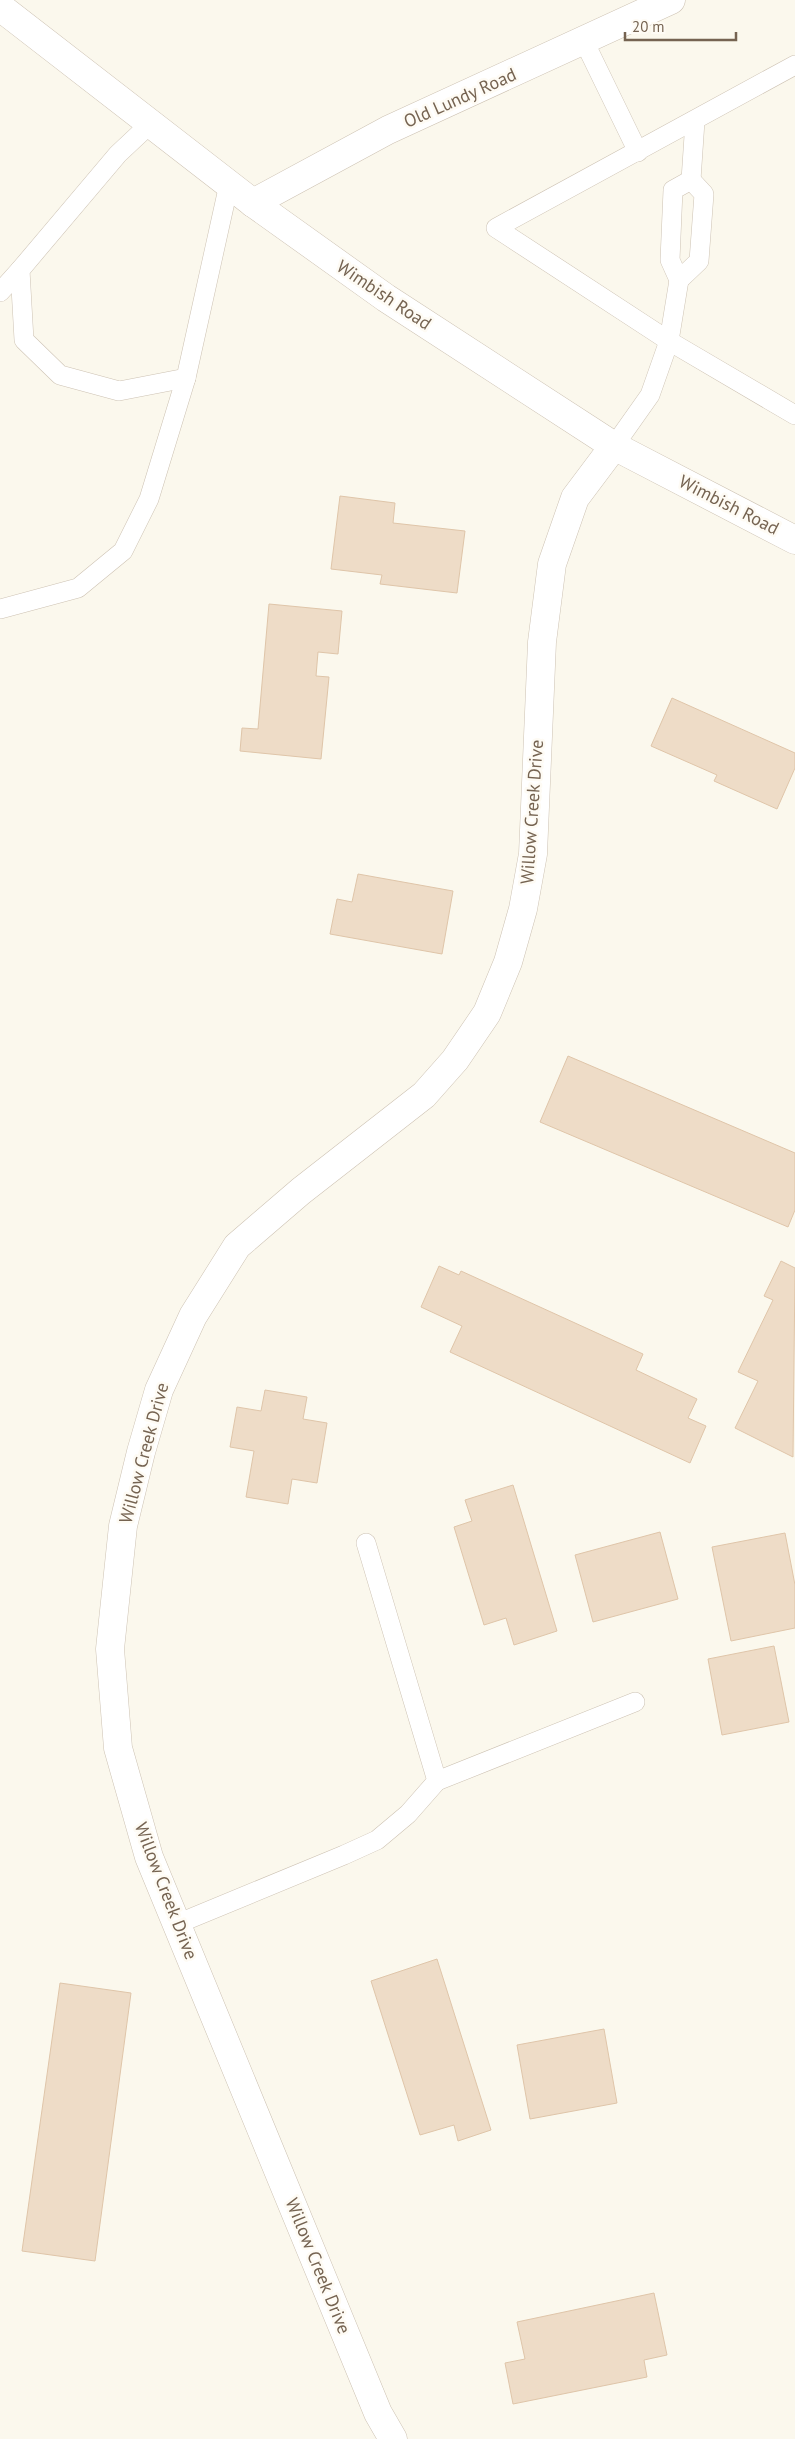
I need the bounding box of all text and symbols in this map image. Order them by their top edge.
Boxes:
scale bar [625,10,736,42]
text: 20 m [632,17,665,36]
street label: Old Lundy Road [400,62,520,133]
street label: Wimbish Road [333,255,436,335]
street label: Wimbish Road [675,470,783,540]
street label: Willow Creek Drive [515,739,548,885]
street label: Willow Creek Drive [114,1380,173,1526]
street label: Willow Creek Drive [130,1819,203,1962]
street label: Willow Creek Drive [281,2194,356,2337]

